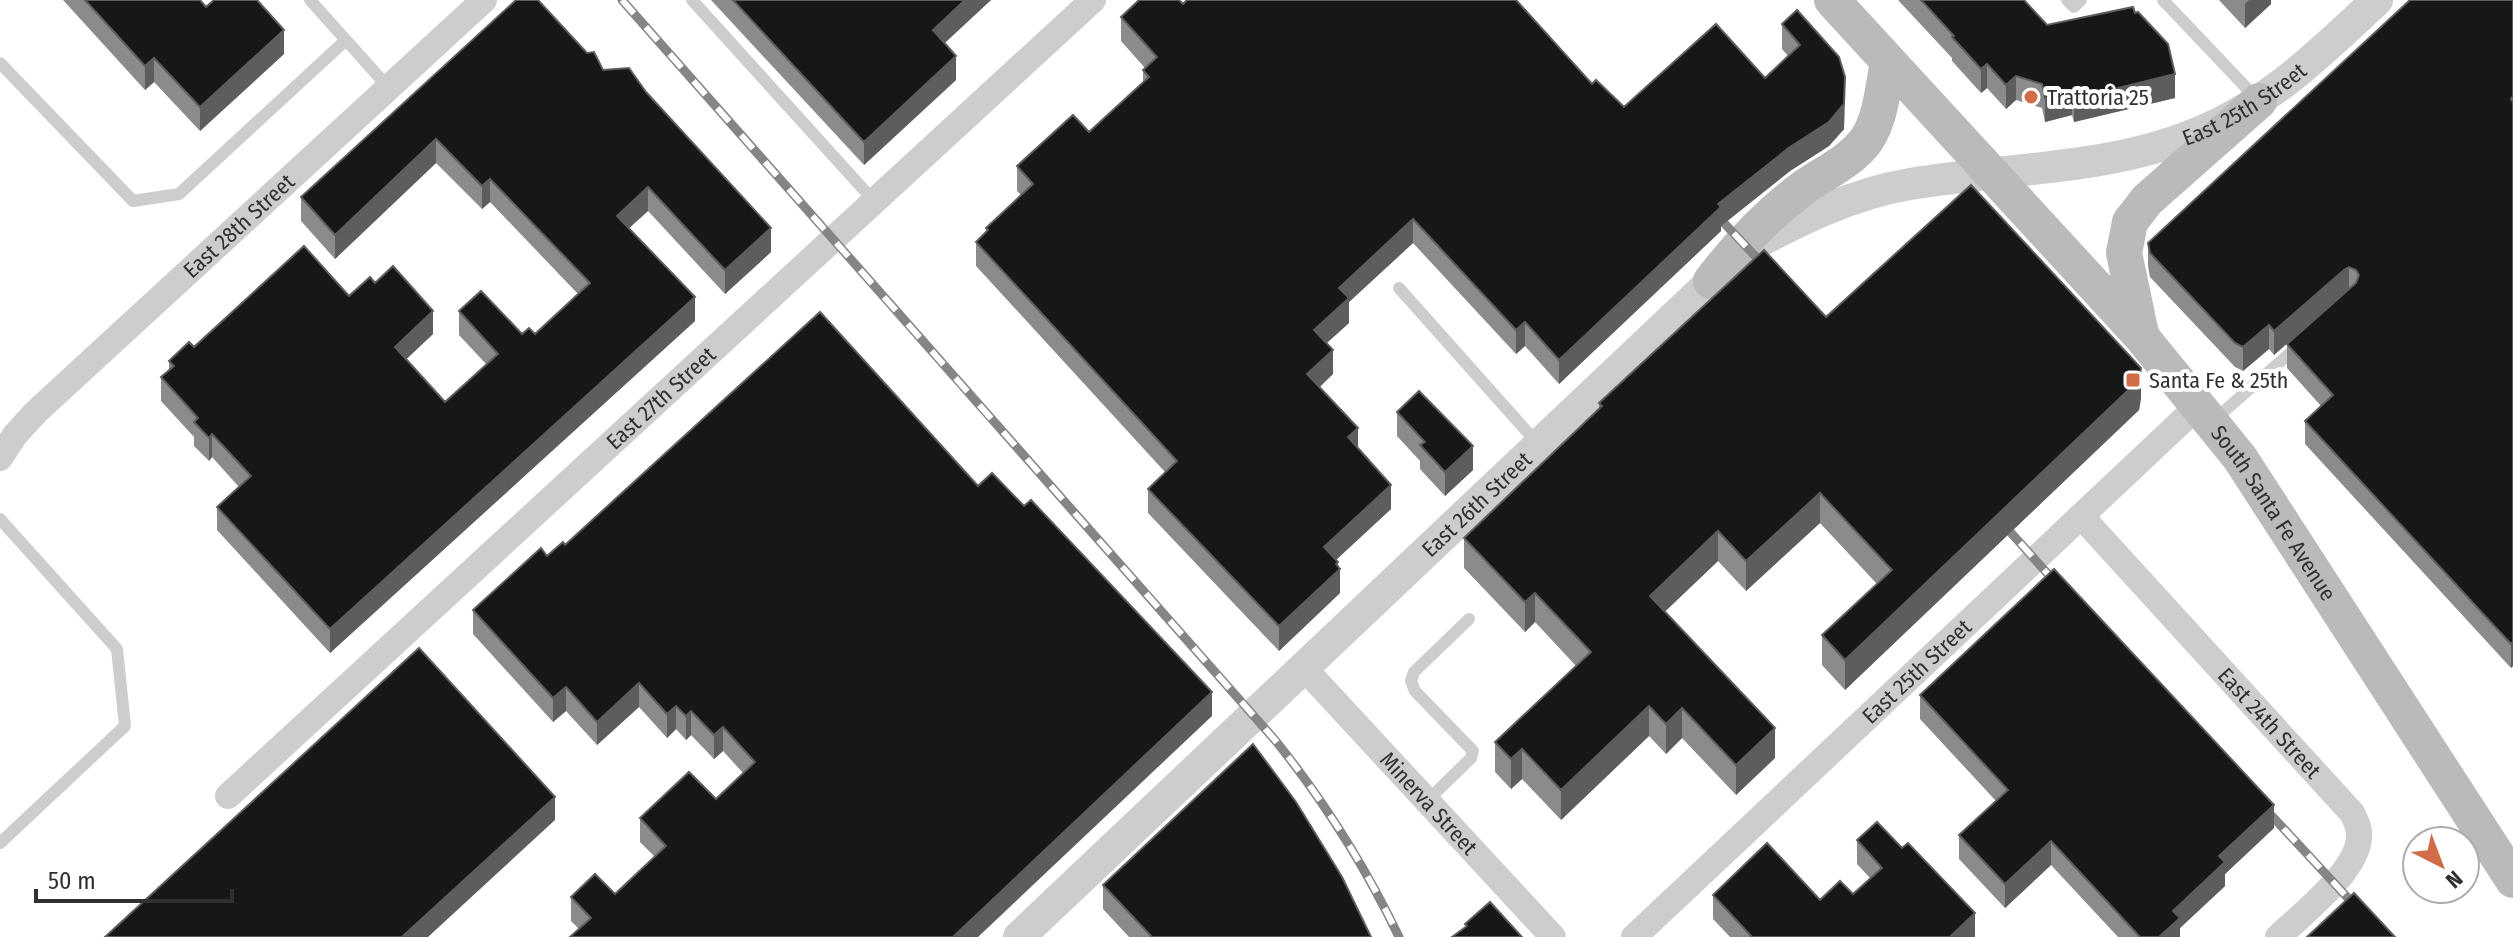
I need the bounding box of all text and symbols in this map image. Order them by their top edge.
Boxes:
street label: East 25th Street [2179,57,2313,152]
place label: Trattoria 25 [2047,84,2149,111]
marker: Trattoria 25 [2022,88,2040,106]
street label: East 28th Street [178,168,301,284]
street label: East 27th Street [601,341,722,455]
place label: Santa Fe & 25th [2149,367,2288,394]
marker: Santa Fe & 25th [2124,371,2142,389]
street label: South Santa Fe Avenue [2205,420,2342,606]
street label: East 26th Street [1416,445,1538,563]
street label: East 25th Street [1857,613,1978,729]
street label: East 24th Street [2212,662,2327,785]
street label: Minerva Street [1374,746,1484,861]
north arrow [2401,825,2481,905]
scale bar [36,853,232,903]
text: N [2440,865,2468,894]
text: 50 m [48,867,96,895]

